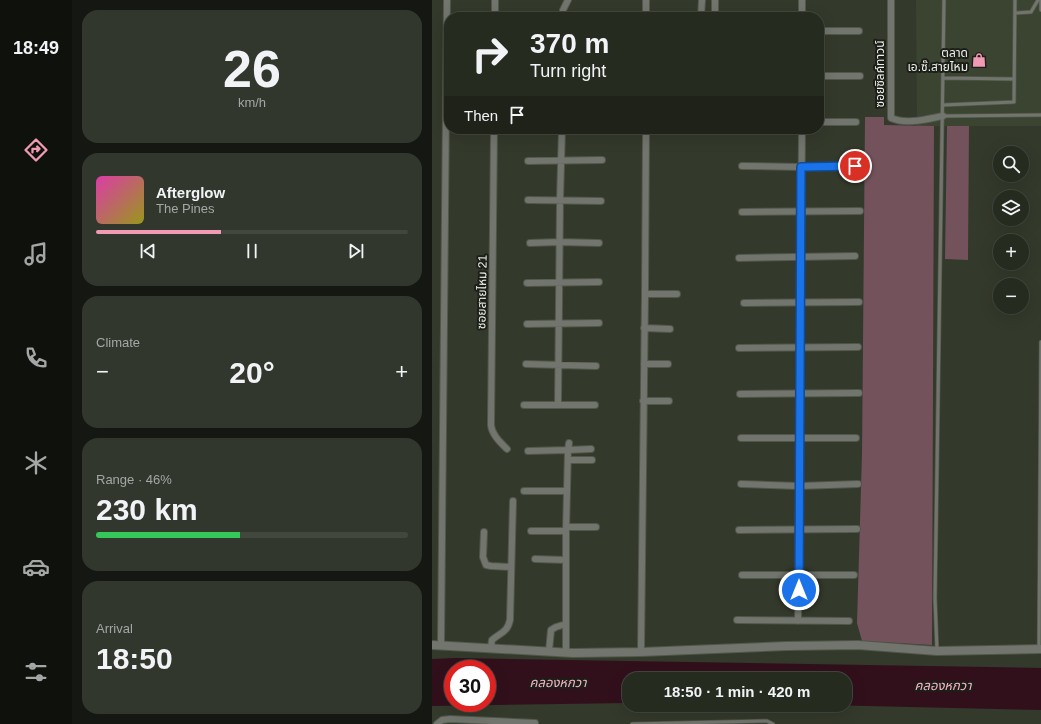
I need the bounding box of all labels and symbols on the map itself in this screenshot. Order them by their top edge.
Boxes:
street label: ซอยซิลค์ทาวน์ [873,40,887,108]
place label: ตลาด เอ.ซ๊.สายไหม [907,46,968,74]
shop icon: ตลาด เอ.ซ๊.สายไหม [971,52,987,68]
pin [838,149,872,183]
street label: ซอยสายไหม 21 [474,254,490,329]
position arrow [778,569,820,611]
speed limit sign: 30 [444,660,496,712]
water label: คลองหกวา [530,675,587,690]
water label: คลองหกวา [915,678,972,693]

